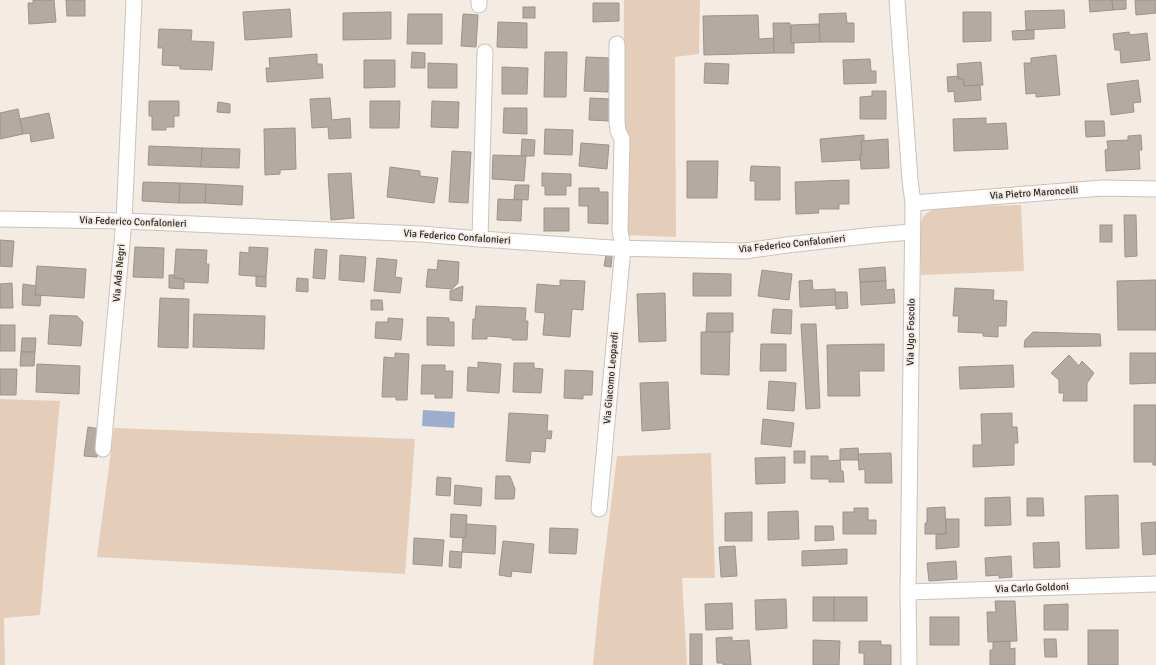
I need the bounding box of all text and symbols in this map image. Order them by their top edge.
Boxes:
street label: Via Pietro Maroncelli [989,184,1079,202]
street label: Via Federico Confalonieri [79,214,187,230]
street label: Via Federico Confalonieri [403,227,511,247]
street label: Via Federico Confalonieri [738,232,846,256]
street label: Via Ada Negri [110,244,128,302]
street label: Via Ugo Foscolo [904,298,918,366]
street label: Via Giacomo Leopardi [601,332,621,424]
street label: Via Carlo Goldoni [995,581,1069,595]

